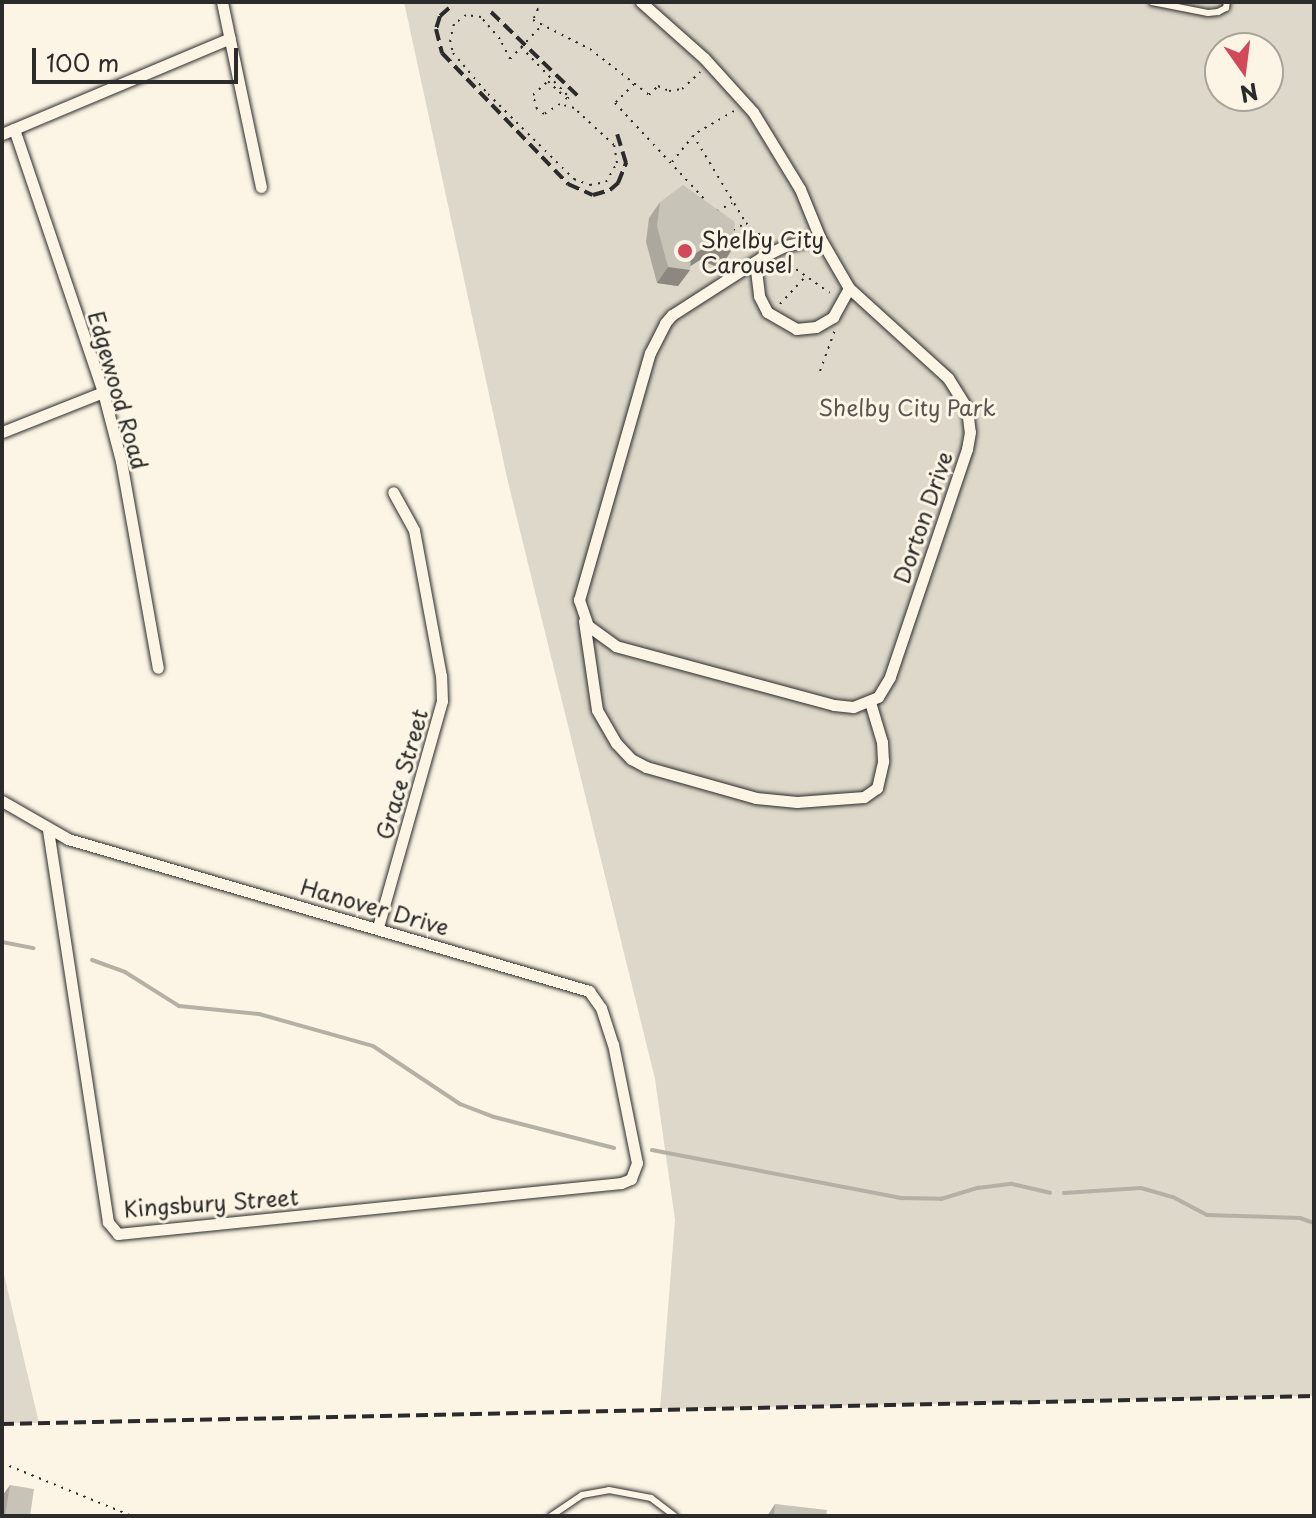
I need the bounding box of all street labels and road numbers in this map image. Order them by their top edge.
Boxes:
street label: Edgewood Road [84,307,154,473]
street label: Dorton Drive [887,447,957,587]
street label: Grace Street [370,705,432,843]
street label: Hanover Drive [298,872,452,940]
street label: Kingsbury Street [122,1183,300,1221]

